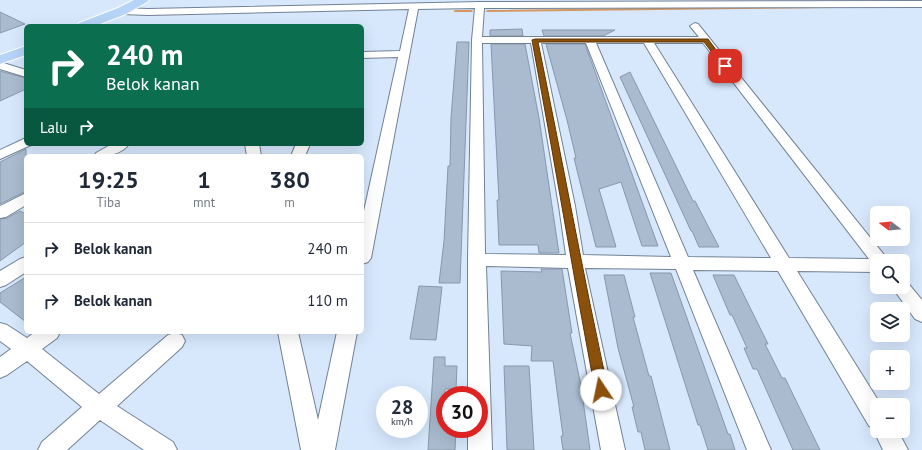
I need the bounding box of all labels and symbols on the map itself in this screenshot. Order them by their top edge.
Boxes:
pin [708,49,742,83]
north arrow [870,206,910,246]
position arrow [580,369,622,411]
speed limit sign: 30 [436,386,488,438]

